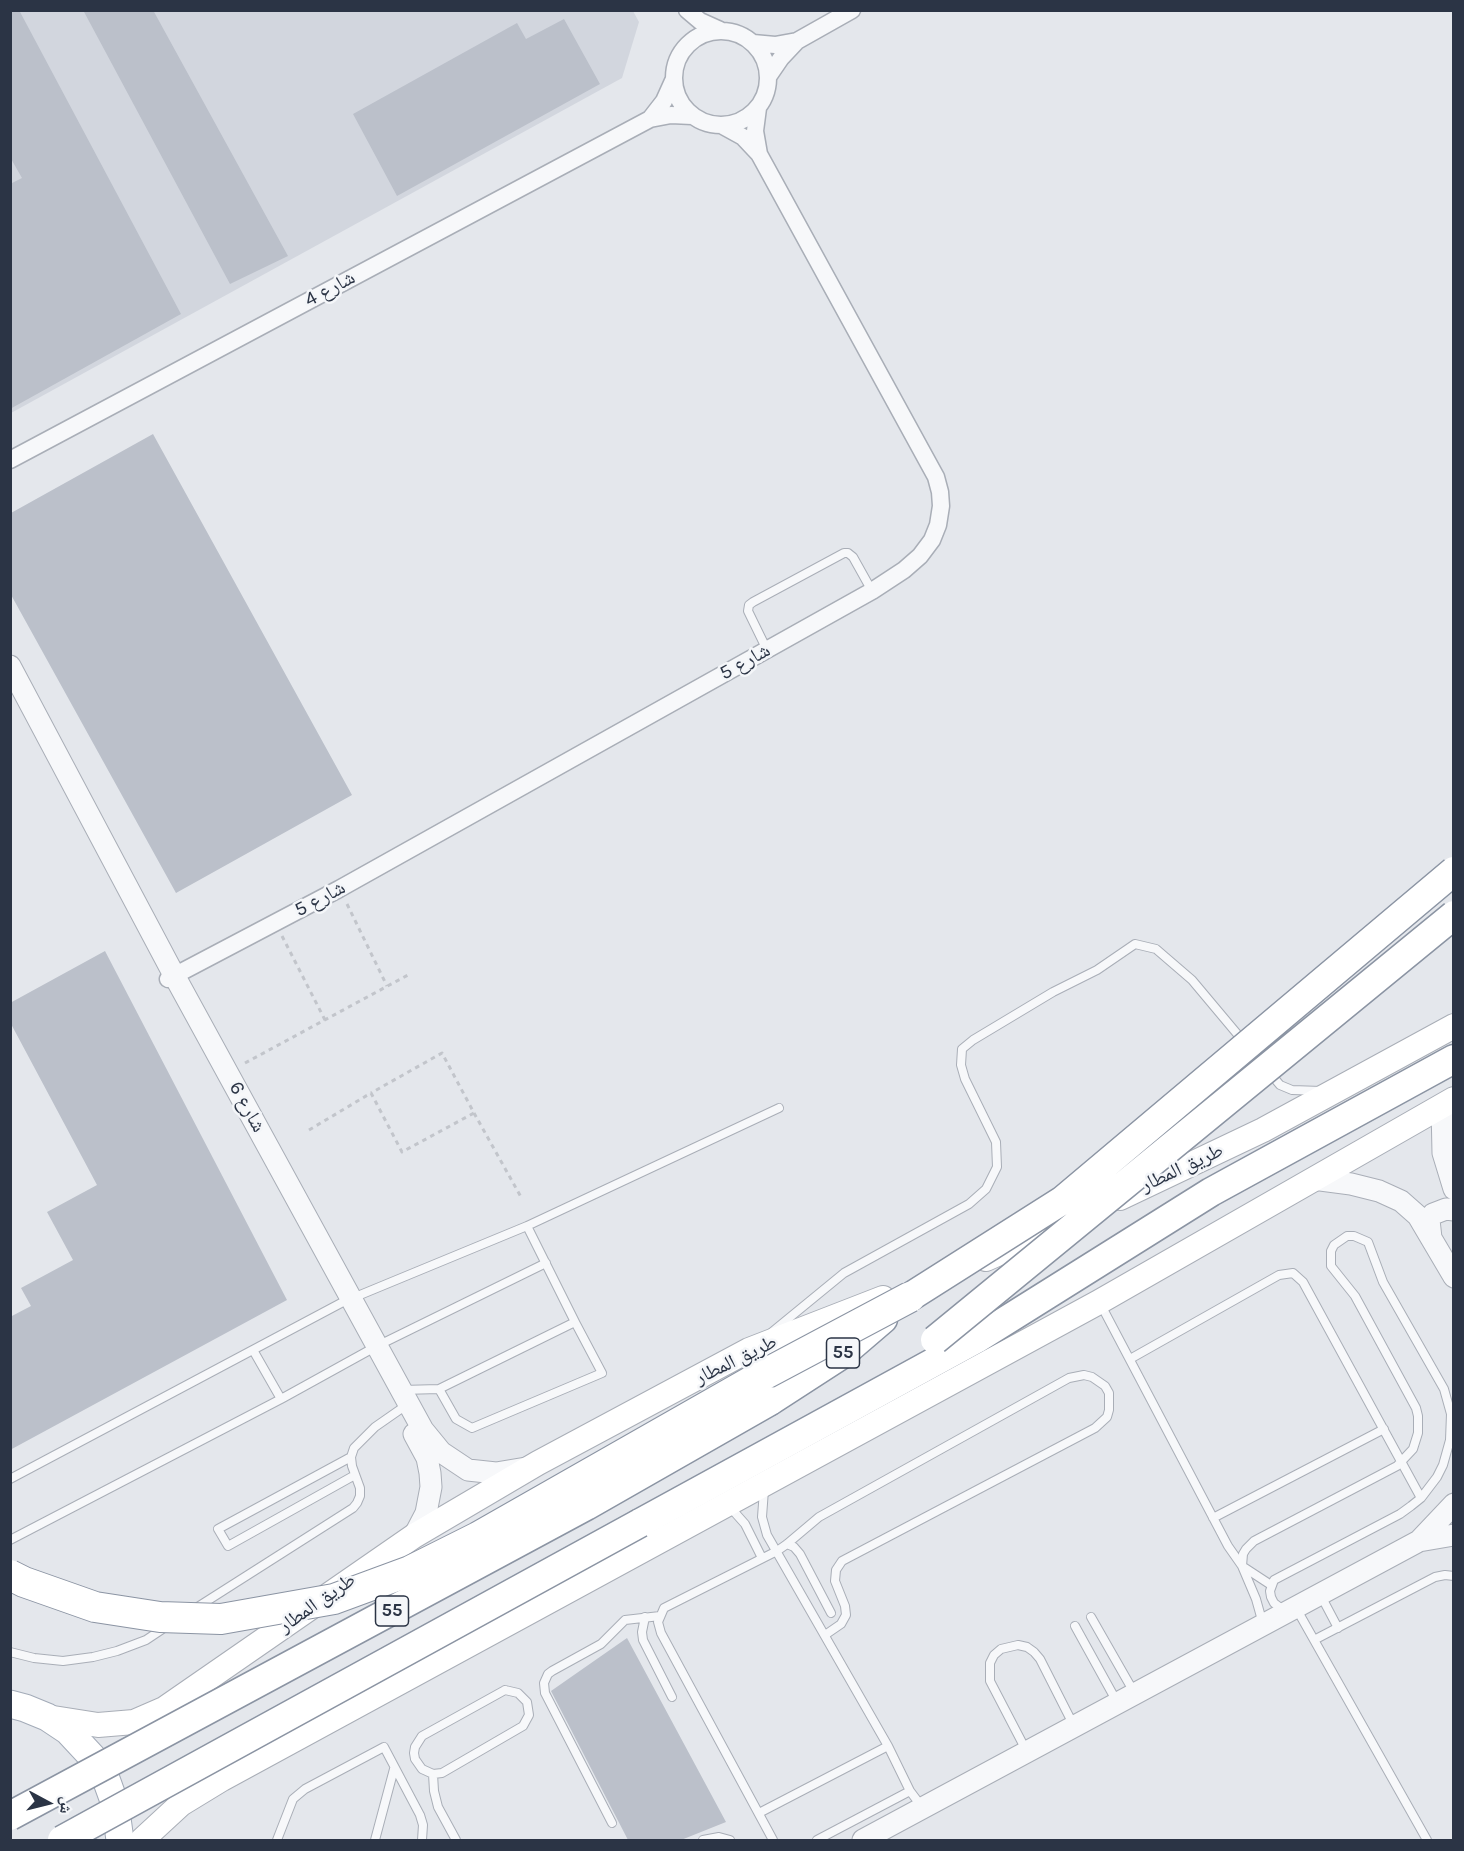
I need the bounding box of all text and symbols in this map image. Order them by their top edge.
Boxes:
street label: شارع 4 [301,266,359,312]
street label: شارع 5 [716,638,774,686]
street label: شارع 5 [291,876,349,922]
street label: شارع 6 [223,1077,271,1137]
street label: طريق المطار [1137,1138,1227,1198]
street label: طريق المطار [691,1330,781,1390]
road number: 55 [826,1338,860,1368]
street label: طريق المطار [274,1568,360,1638]
road number: 55 [376,1596,408,1626]
north arrow [18,1773,78,1833]
text: ش [56,1796,77,1815]

